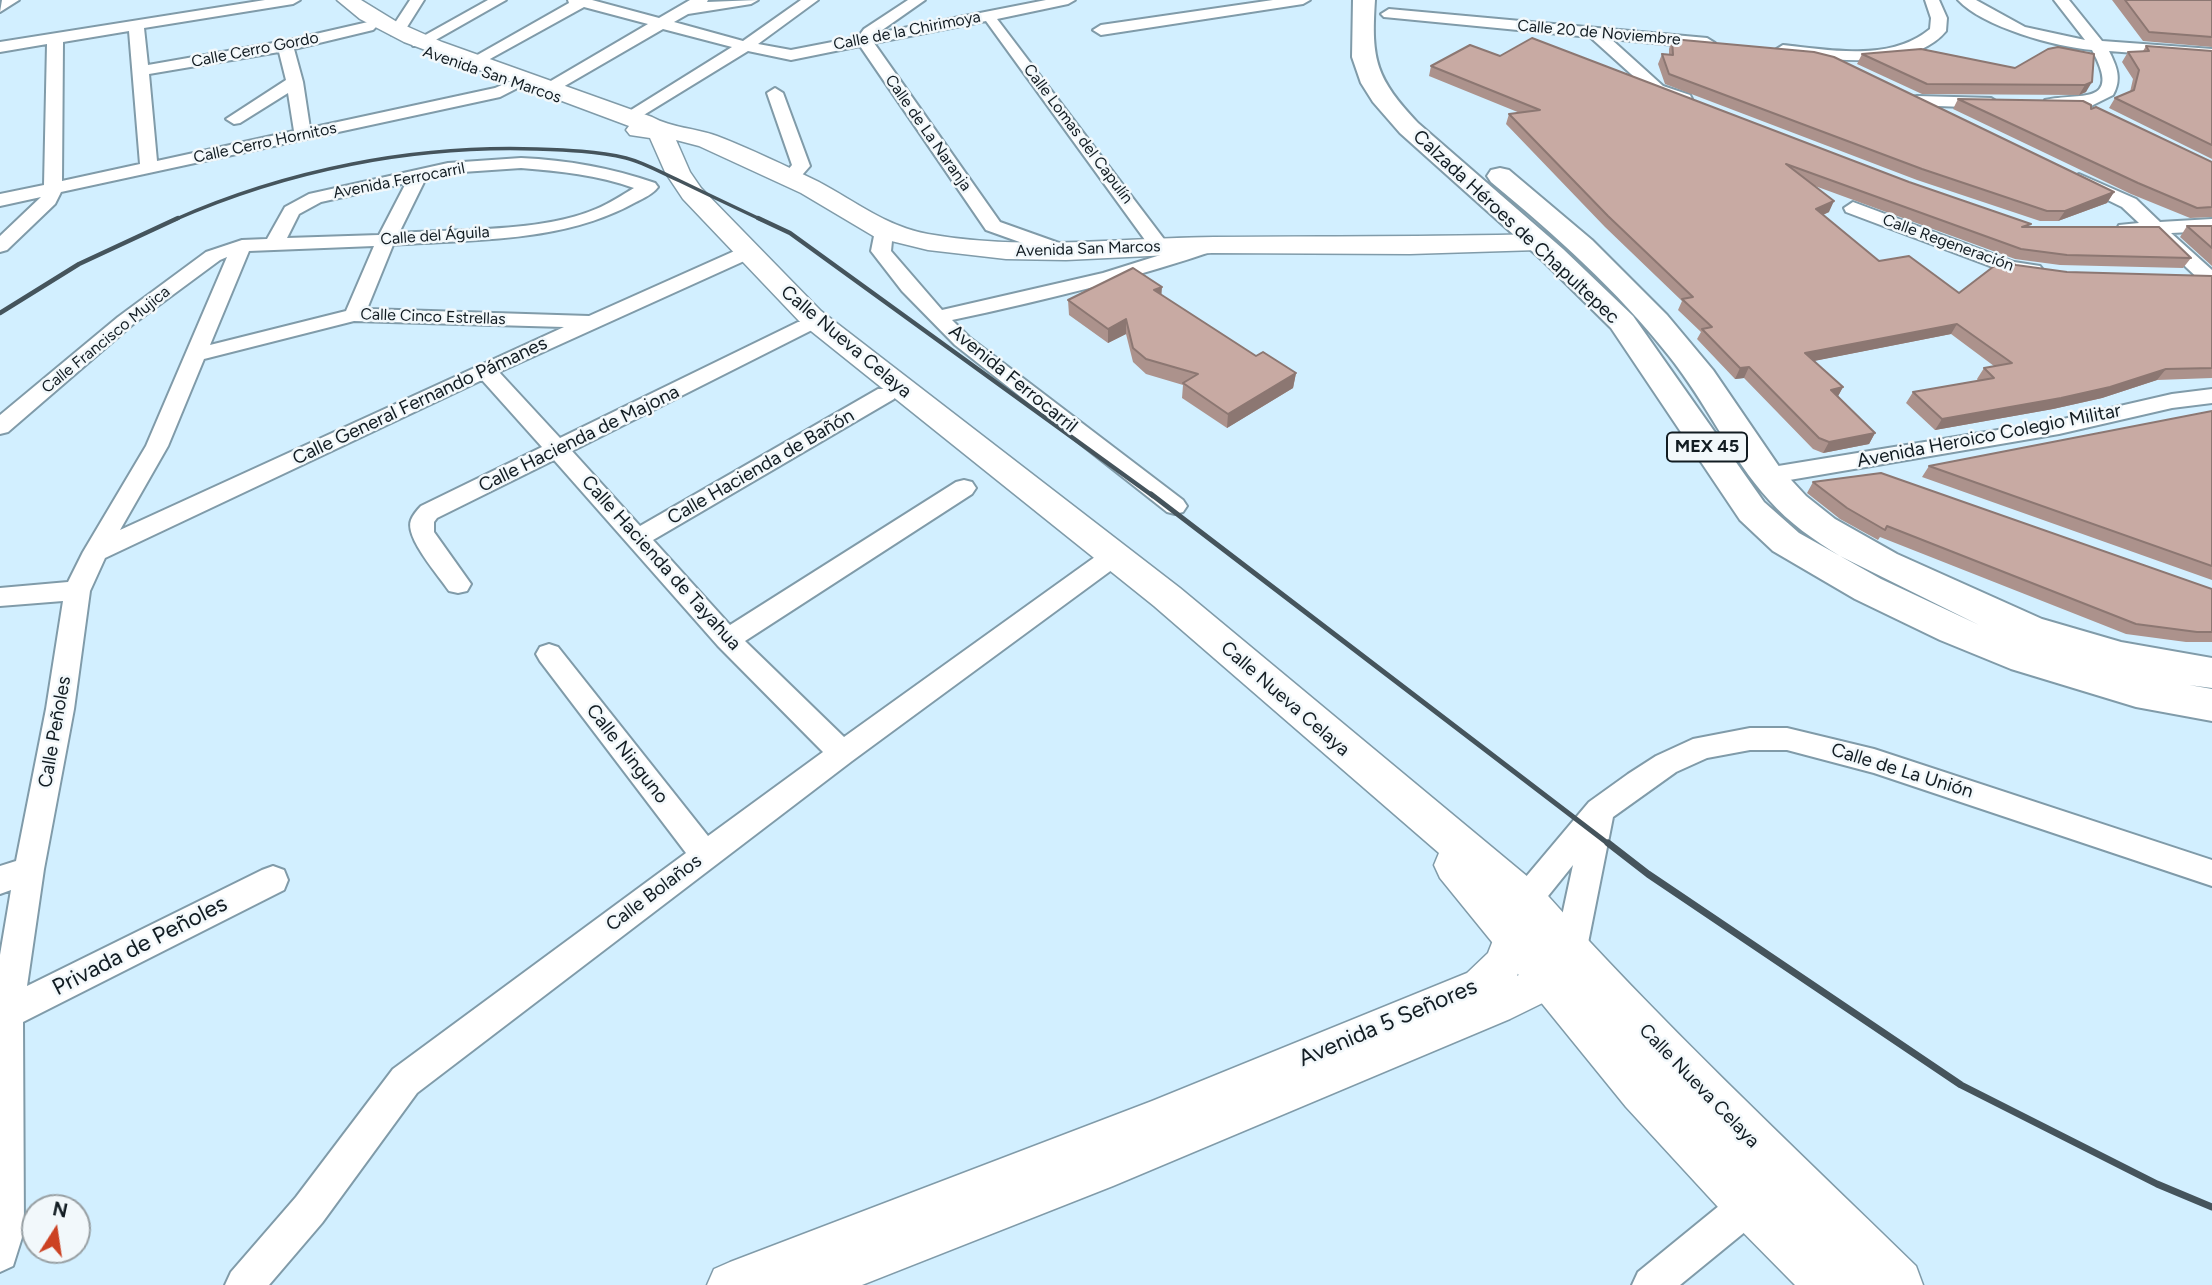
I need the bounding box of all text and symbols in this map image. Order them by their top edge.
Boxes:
street label: Calle de la Chirimoya [832,7,982,55]
street label: Calle 20 de Noviembre [1516,16,1682,50]
street label: Calle Cerro Gordo [190,28,320,72]
street label: Avenida San Marcos [420,42,564,108]
street label: Calle Lomas del Capulín [1019,60,1137,208]
street label: Calle de La Naranja [881,71,975,195]
street label: Calle Cerro Hornitos [192,118,338,168]
street label: Calzada Héroes de Chapultepec [1408,125,1624,329]
street label: Avenida Ferrocarril [331,159,467,203]
street label: Calle Regeneración [1880,210,2016,276]
street label: Calle del Águila [380,223,490,249]
street label: Avenida San Marcos [1015,237,1161,261]
street label: Calle Nueva Celaya [776,281,916,403]
street label: Calle Francisco Mujica [38,282,174,398]
street label: Calle Cinco Estrellas [360,305,506,329]
street label: Avenida Ferrocarril [944,320,1082,438]
street label: Calle General Fernando Pámanes [289,332,551,470]
street label: Calle Hacienda de Majona [475,380,683,498]
street label: Avenida Heroico Colegio Militar [1855,399,2123,473]
street label: Calle Hacienda de Bañón [664,404,858,530]
road number: MEX 45 [1667,432,1747,462]
street label: Calle Hacienda de Tayahua [576,471,746,655]
street label: Calle Nueva Celaya [1216,637,1354,761]
street label: Calle Peñoles [34,674,76,790]
street label: Calle Ninguno [581,700,673,808]
street label: Calle de La Unión [1828,739,1976,803]
street label: Calle Bolaños [602,850,706,936]
street label: Privada de Peñoles [48,890,232,1002]
street label: Avenida 5 Señores [1295,973,1481,1073]
street label: Calle Nueva Celaya [1634,1019,1764,1153]
north arrow [21,1194,91,1264]
text: N [50,1197,70,1223]

